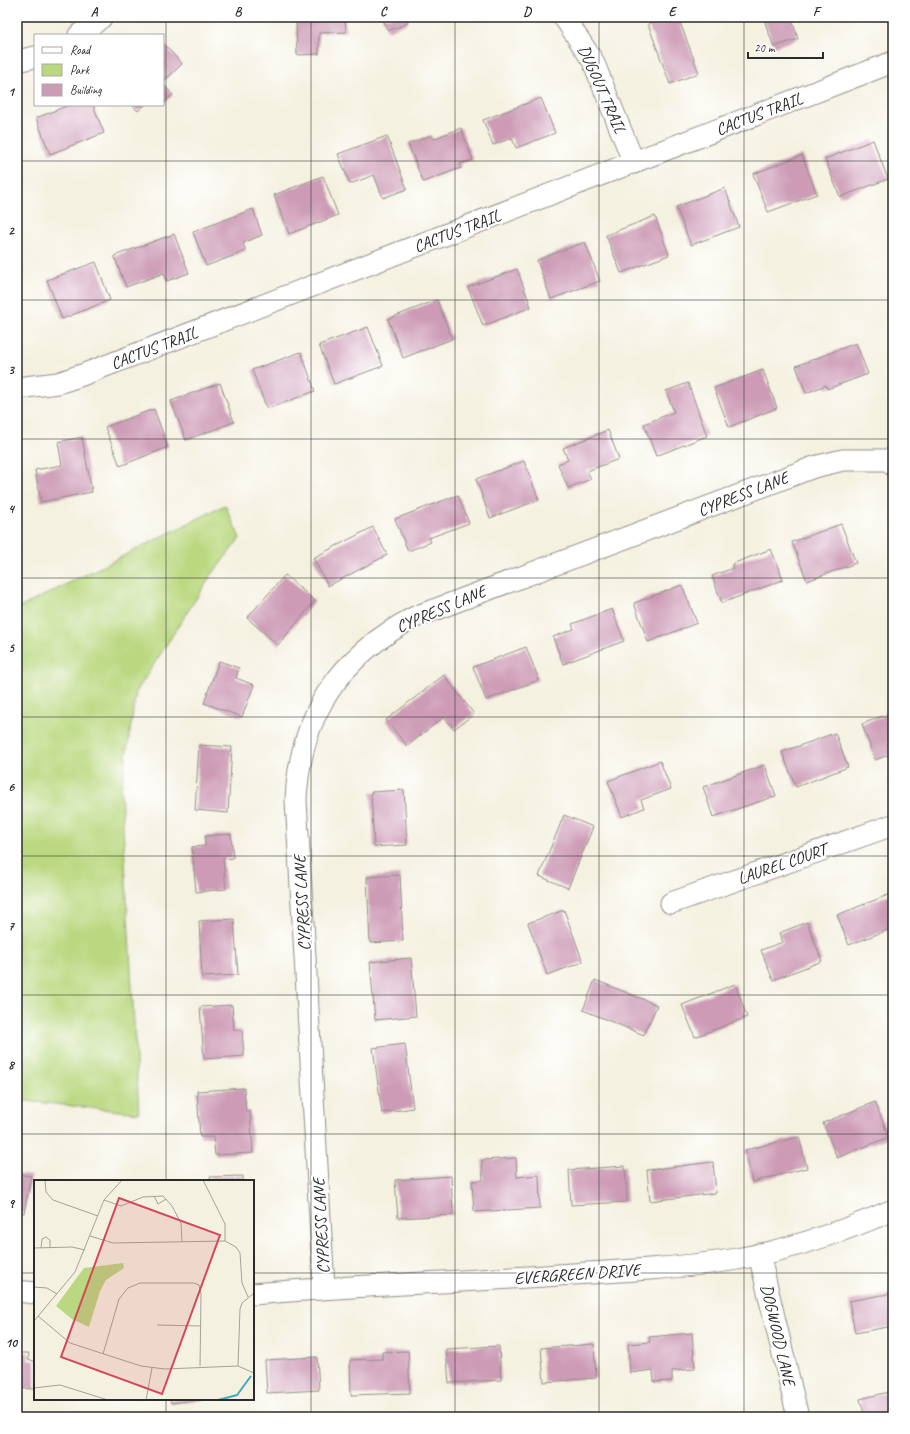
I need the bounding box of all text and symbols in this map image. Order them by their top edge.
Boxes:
text: A [91,4,99,20]
text: B [235,4,243,20]
text: C [380,4,388,20]
text: D [523,4,532,20]
text: E [669,4,678,20]
text: F [813,4,822,20]
legend [34,34,164,106]
scale bar [748,34,823,60]
text: 20 m [754,40,776,56]
text: Road [70,42,92,58]
street label: DUGOUT TRAIL [573,42,631,137]
text: Park [70,62,91,78]
text: Building [70,82,102,98]
text: 1 [8,84,16,100]
street label: CACTUS TRAIL [713,88,806,140]
street label: CACTUS TRAIL [411,205,504,257]
text: 2 [8,223,15,239]
street label: CACTUS TRAIL [108,322,201,374]
text: 3 [8,362,15,378]
street label: CYPRESS LANE [695,466,794,521]
text: 4 [8,501,16,517]
street label: CYPRESS LANE [393,580,492,637]
text: 5 [8,640,15,656]
text: 6 [8,779,15,795]
street label: LAUREL COURT [735,838,833,889]
street label: CYPRESS LANE [289,852,315,951]
text: 7 [8,918,15,934]
text: 8 [8,1057,16,1073]
street label: CYPRESS LANE [308,1175,334,1274]
inset map [34,1180,254,1400]
text: 9 [8,1196,15,1212]
street label: EVERGREEN DRIVE [513,1259,643,1289]
street label: DOGWOOD LANE [756,1282,800,1390]
text: 10 [5,1335,18,1351]

